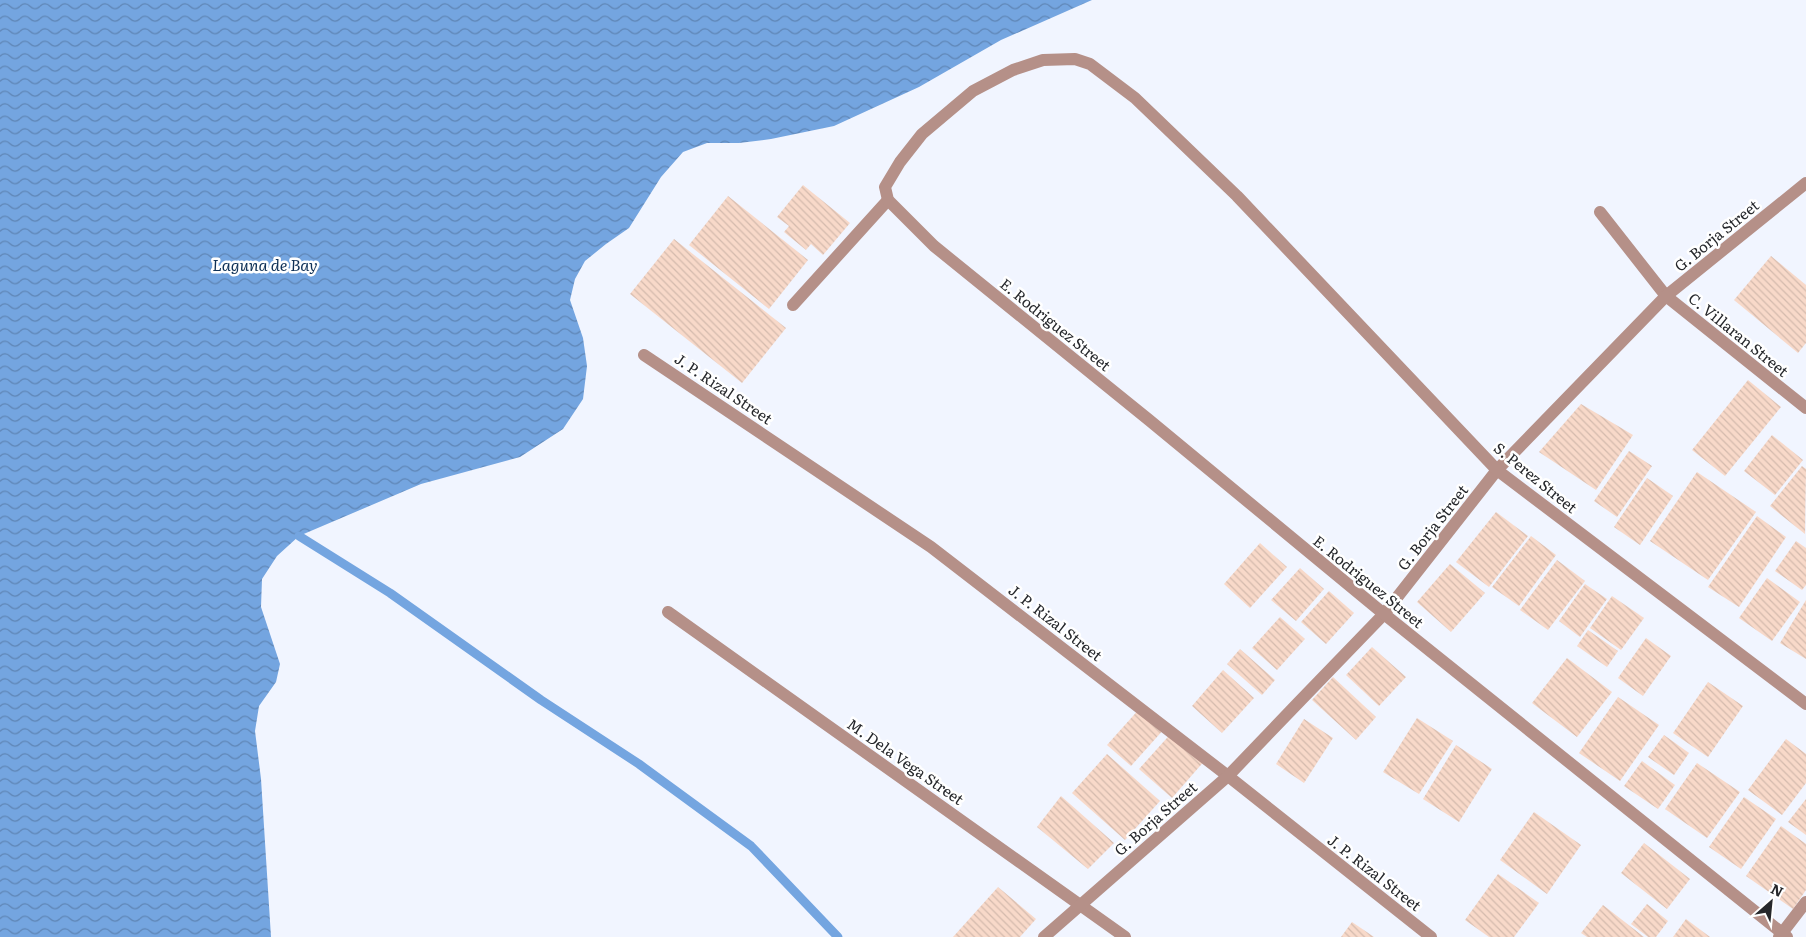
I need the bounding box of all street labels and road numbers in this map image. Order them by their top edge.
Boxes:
street label: G. Borja Street [1669,194,1763,276]
street label: E. Rodriguez Street [996,272,1116,376]
street label: C. Villaran Street [1684,286,1794,382]
street label: J. P. Rizal Street [670,347,778,429]
street label: S. Perez Street [1489,436,1583,518]
street label: G. Borja Street [1391,479,1473,575]
street label: E. Rodriguez Street [1309,529,1429,633]
street label: J. P. Rizal Street [1004,578,1108,666]
street label: M. Dela Vega Street [843,712,969,810]
street label: G. Borja Street [1108,775,1202,861]
street label: J. P. Rizal Street [1323,828,1427,916]

